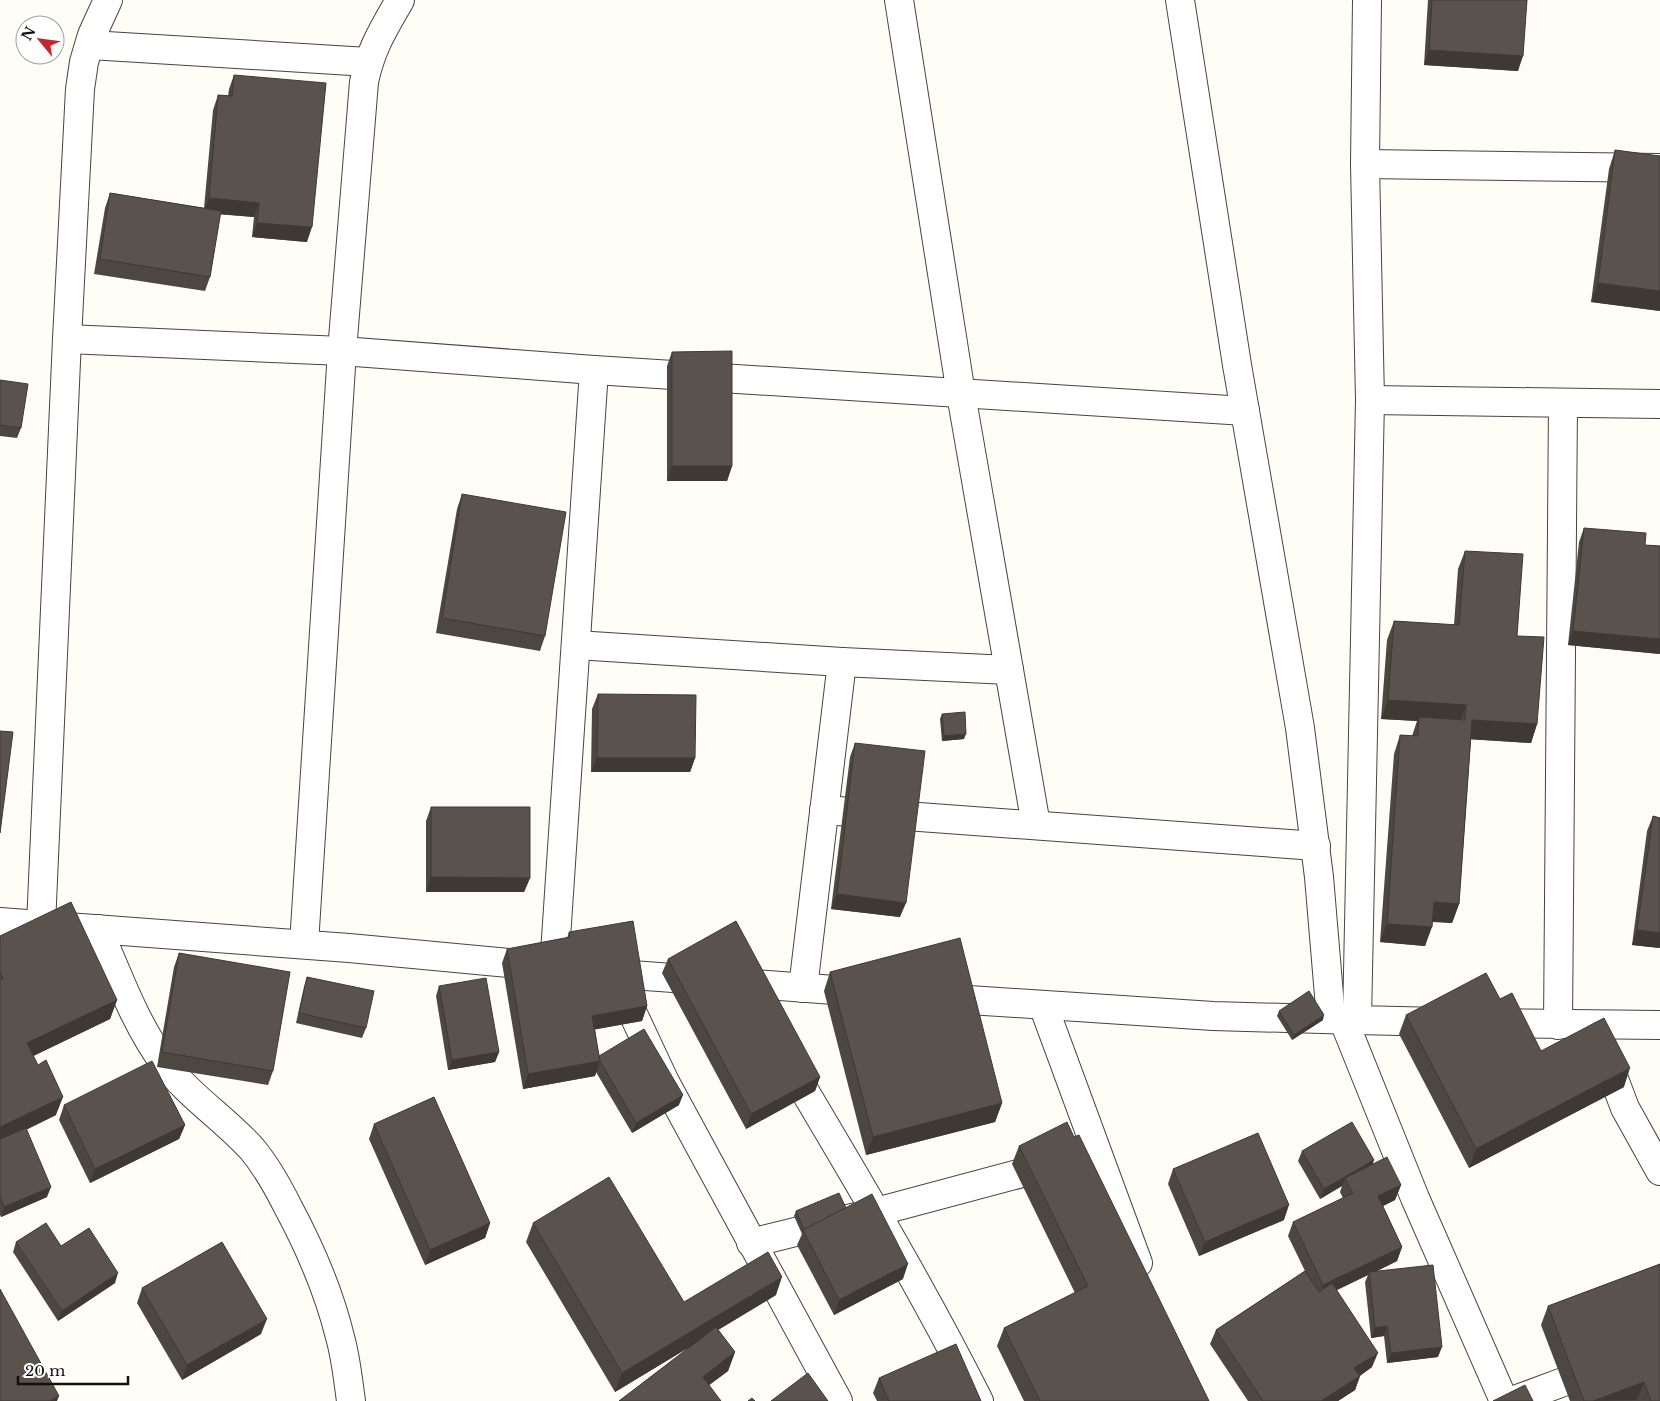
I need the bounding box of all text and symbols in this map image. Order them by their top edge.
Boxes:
north arrow [15,15,65,65]
text: N [18,24,40,44]
scale bar [18,1354,128,1386]
text: 20 m [25,1361,65,1380]

